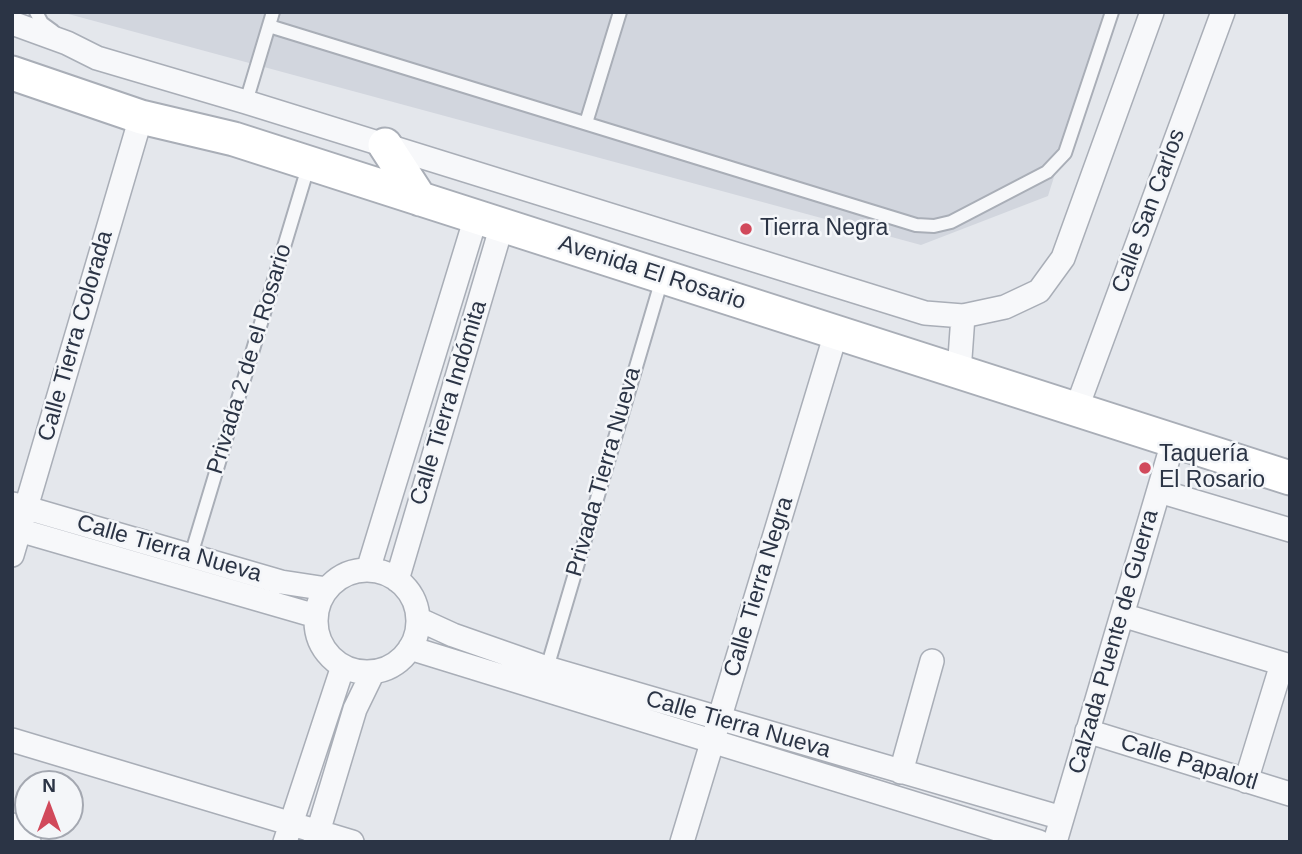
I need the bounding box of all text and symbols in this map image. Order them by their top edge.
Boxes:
street label: Calle San Carlos [1107,125,1191,297]
place label: Tierra Negra [760,215,888,243]
marker: Tierra Negra [738,221,754,237]
street label: Calle Tierra Colorada [33,228,119,444]
street label: Avenida El Rosario [555,230,749,316]
street label: Privada 2 de el Rosario [202,241,298,477]
street label: Calle Tierra Indómita [405,297,493,509]
street label: Privada Tierra Nueva [561,364,647,580]
place label: Taquería El Rosario [1159,441,1265,495]
marker: Taquería El Rosario [1137,460,1153,476]
street label: Calle Tierra Negra [718,494,800,680]
street label: Calzada Puente de Guerra [1063,507,1165,777]
street label: Calle Tierra Nueva [73,509,265,589]
street label: Calle Tierra Nueva [642,685,834,765]
street label: Calle Papalotl [1117,729,1261,797]
north arrow [14,770,84,840]
text: N [42,775,56,796]

